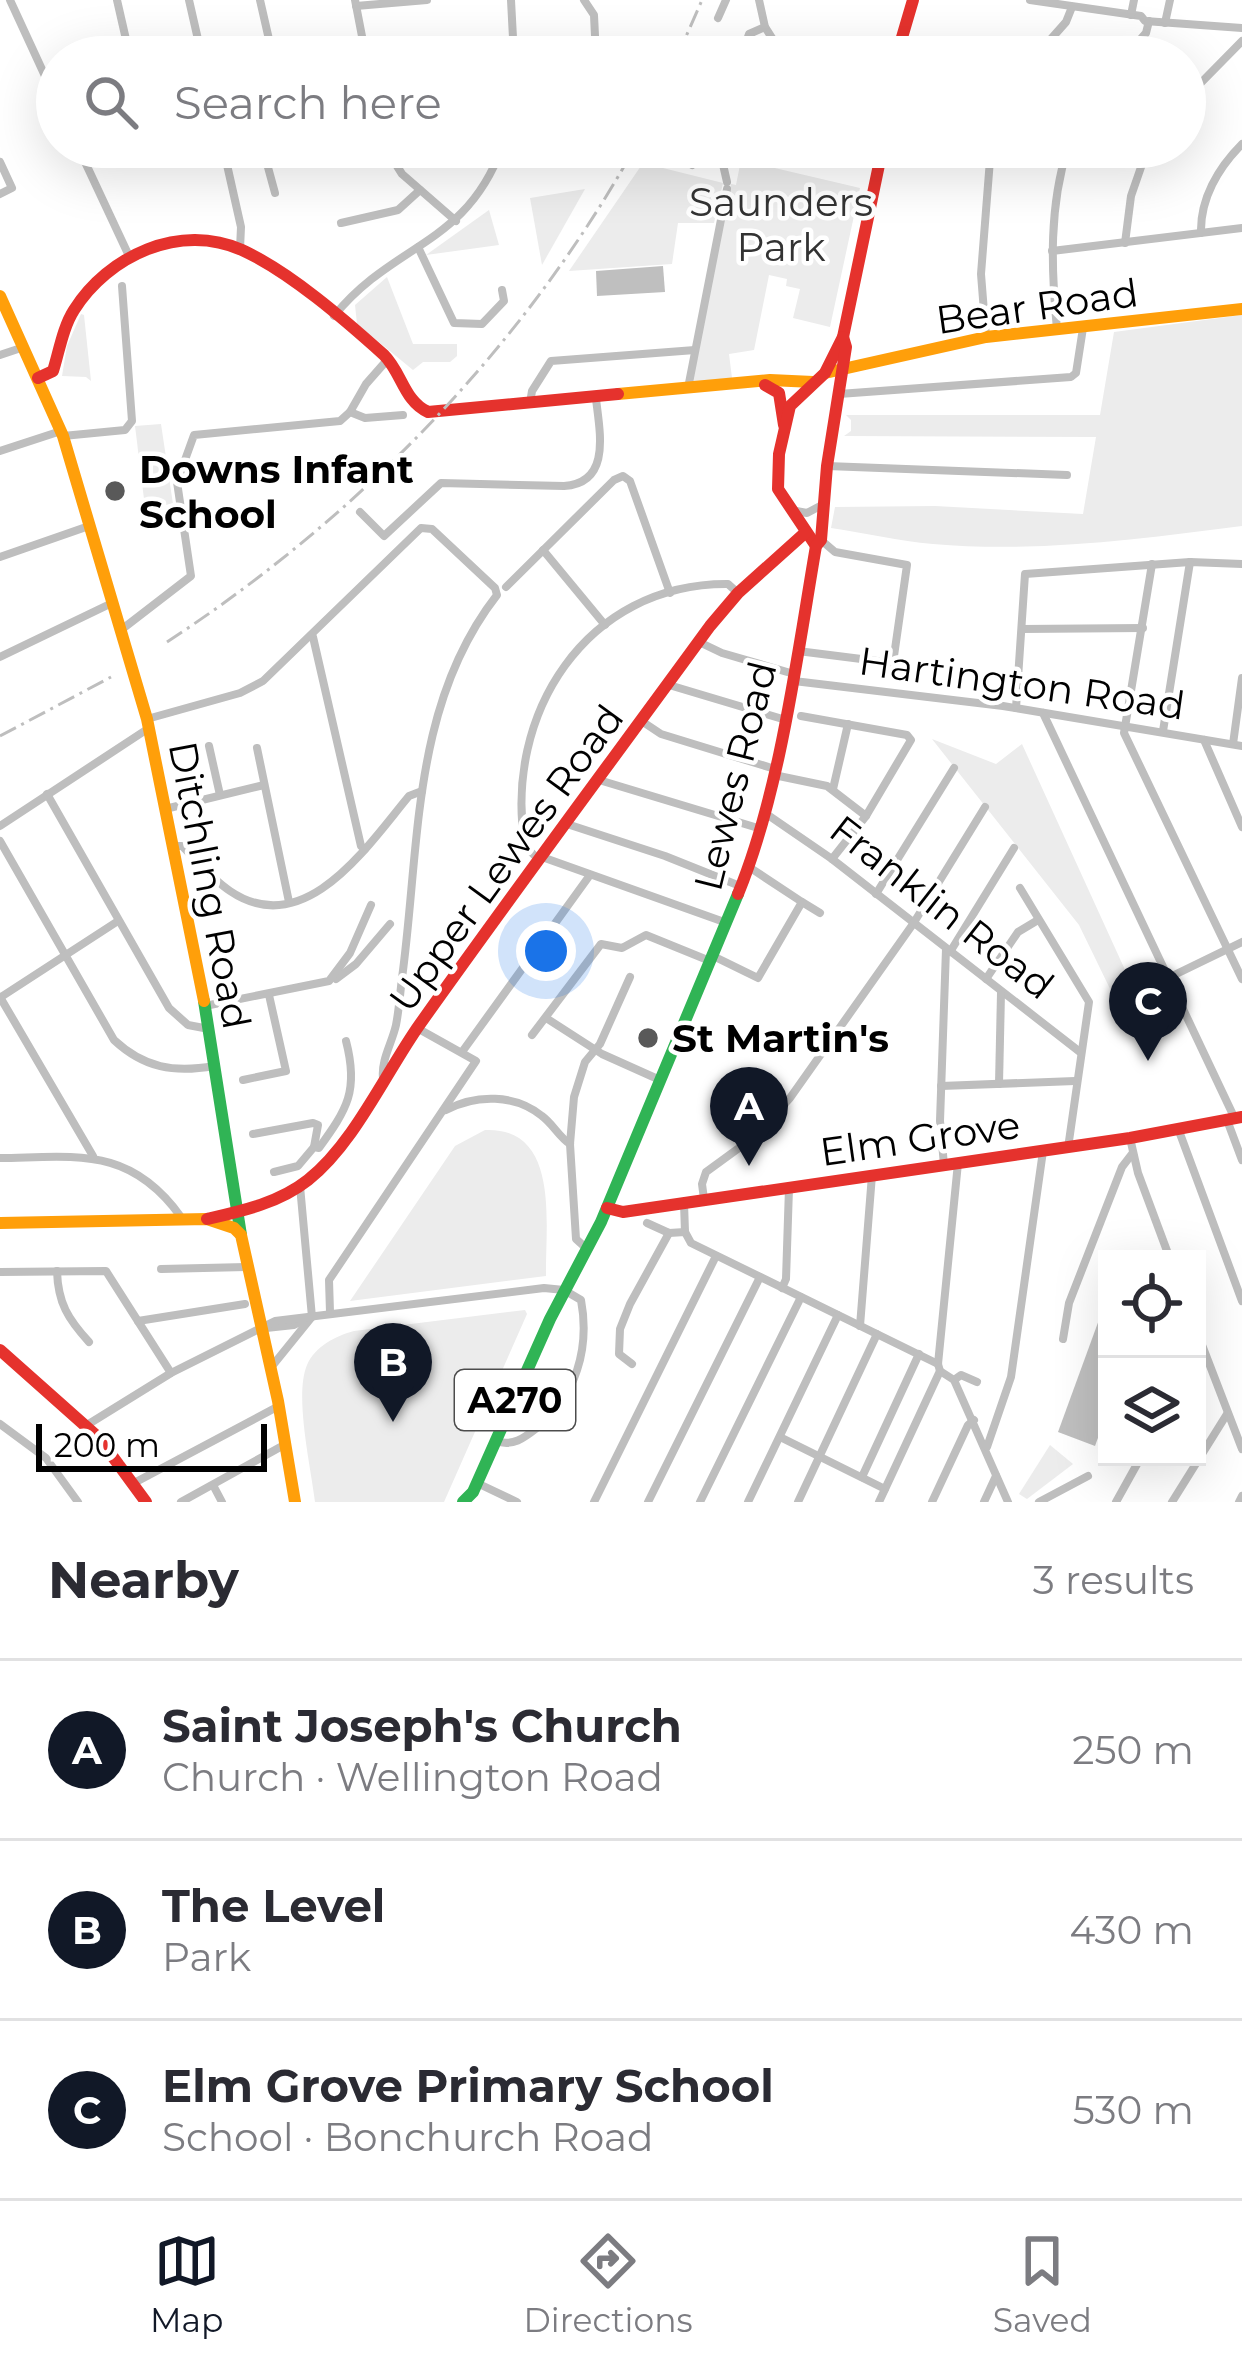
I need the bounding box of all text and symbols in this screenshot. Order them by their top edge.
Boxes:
search box [36,36,1206,168]
icon: search [78,69,144,135]
text: Search here [174,75,442,130]
park label: Saunders Park [689,178,873,271]
street label: Bear Road [933,268,1141,344]
place label: Downs Infant School [139,445,414,538]
marker: Downs Infant School [102,478,128,504]
street label: Hartington Road [856,636,1188,730]
street label: Lewes Road [683,657,787,895]
street label: Upper Lewes Road [379,695,633,1021]
street label: Ditchling Road [159,737,261,1033]
street label: Franklin Road [821,805,1063,1009]
your location [516,921,576,981]
pin: C [1109,962,1187,1061]
place label: St Martin's [672,1014,889,1062]
marker: St Martin's [635,1025,661,1051]
pin: A [710,1067,788,1166]
street label: Elm Grove [817,1100,1023,1176]
map controls [1098,1250,1206,1466]
button: locate [1098,1250,1206,1358]
pin: B [354,1323,432,1422]
button: layers [1098,1358,1206,1466]
road number: A270 [455,1370,575,1430]
scale bar [36,1418,267,1471]
text: 200 m [54,1425,160,1465]
text: Nearby [48,1549,239,1611]
text: 3 results [1033,1556,1194,1604]
text: Saint Joseph's Church [162,1698,682,1753]
text: A [72,1726,102,1774]
text: 250 m [1072,1726,1194,1774]
text: Church · Wellington Road [162,1753,663,1801]
text: The Level [162,1878,385,1933]
text: B [72,1906,102,1954]
text: 430 m [1069,1906,1194,1954]
text: Park [162,1933,251,1981]
text: Elm Grove Primary School [162,2058,774,2113]
text: C [73,2086,101,2134]
text: 530 m [1073,2086,1194,2134]
text: School · Bonchurch Road [162,2113,653,2161]
tab: Map [150,2228,223,2340]
tab: Directions [524,2228,693,2340]
tab: Saved [993,2228,1092,2340]

